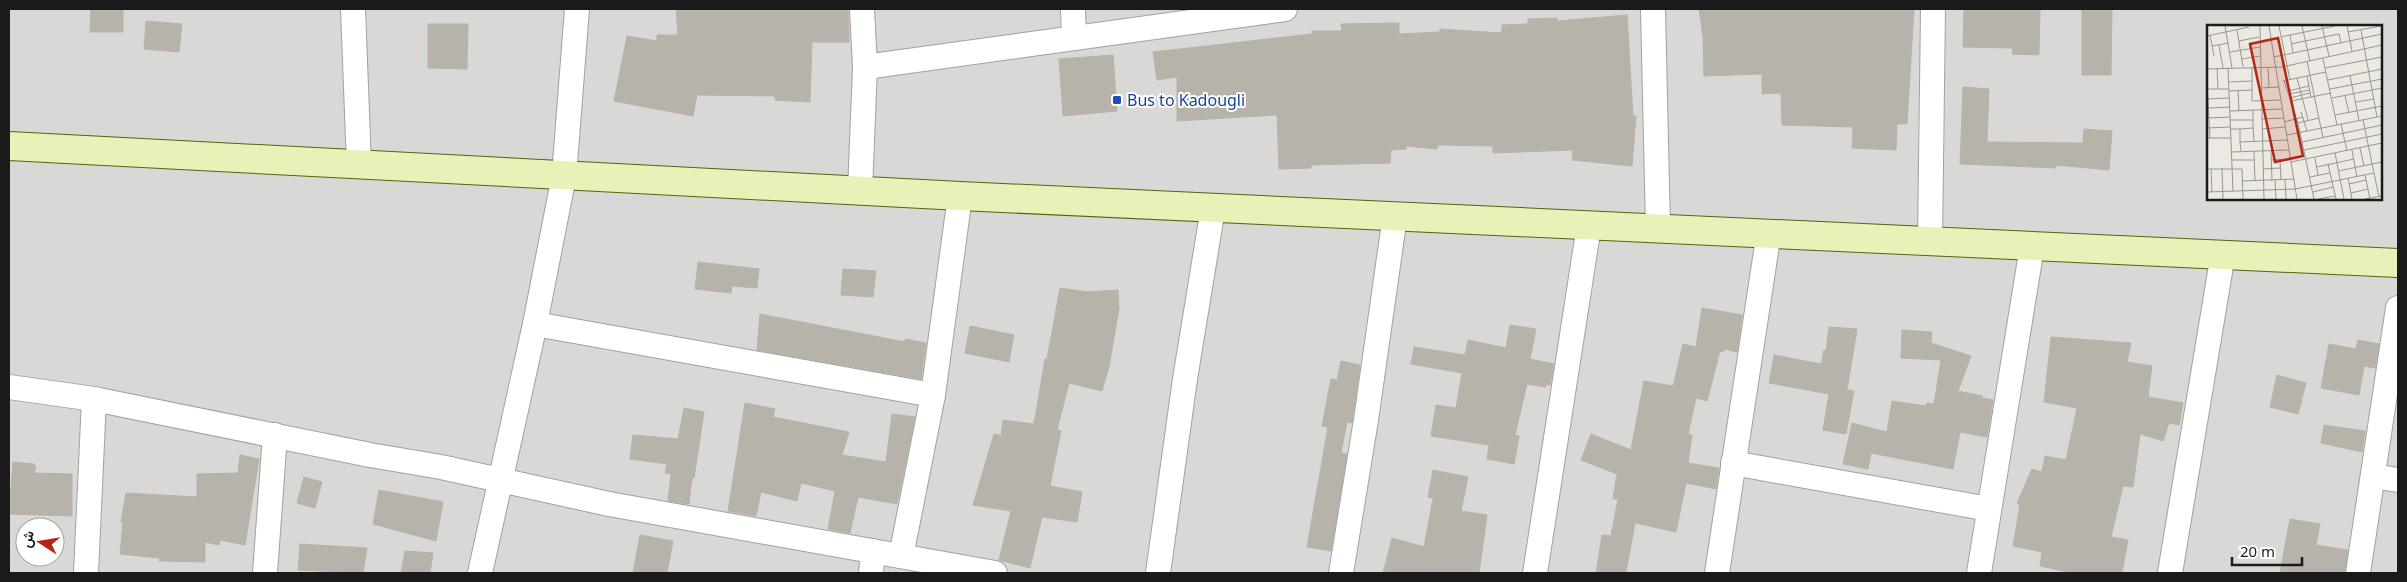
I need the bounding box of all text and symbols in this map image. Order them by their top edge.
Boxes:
inset map [2207,25,2382,200]
place label: Bus to Kadougli [1127,89,1245,111]
marker: Bus to Kadougli [1111,94,1123,106]
north arrow [15,517,65,567]
text: ش [16,529,38,549]
scale bar [2232,534,2302,566]
text: 20 m [2240,541,2275,561]

